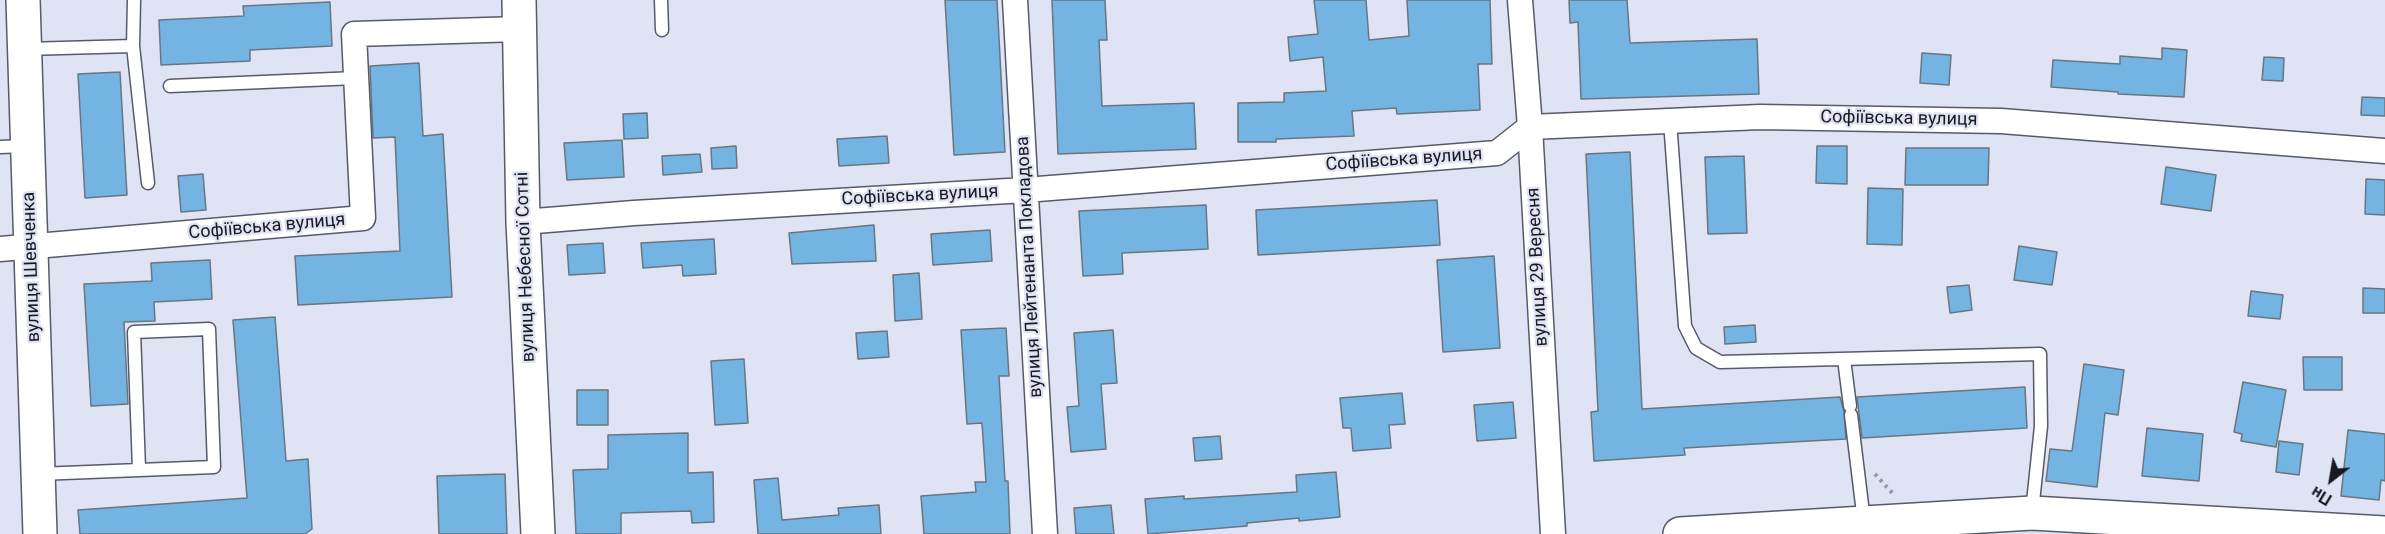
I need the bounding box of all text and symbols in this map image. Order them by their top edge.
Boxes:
street label: Софіївська вулиця [1820,107,1978,131]
street label: вулиця Лейтенанта Покладова [1012,136,1048,398]
street label: Софіївська вулиця [1325,144,1483,176]
street label: вулиця Небесної Сотні [512,172,540,362]
street label: Софіївська вулиця [841,181,999,211]
street label: вулиця 29 Вересня [1523,187,1553,347]
street label: вулиця Шевченка [19,192,45,342]
street label: Софіївська вулиця [188,209,346,245]
north arrow [2301,450,2361,510]
text: Пн [2308,482,2335,509]

